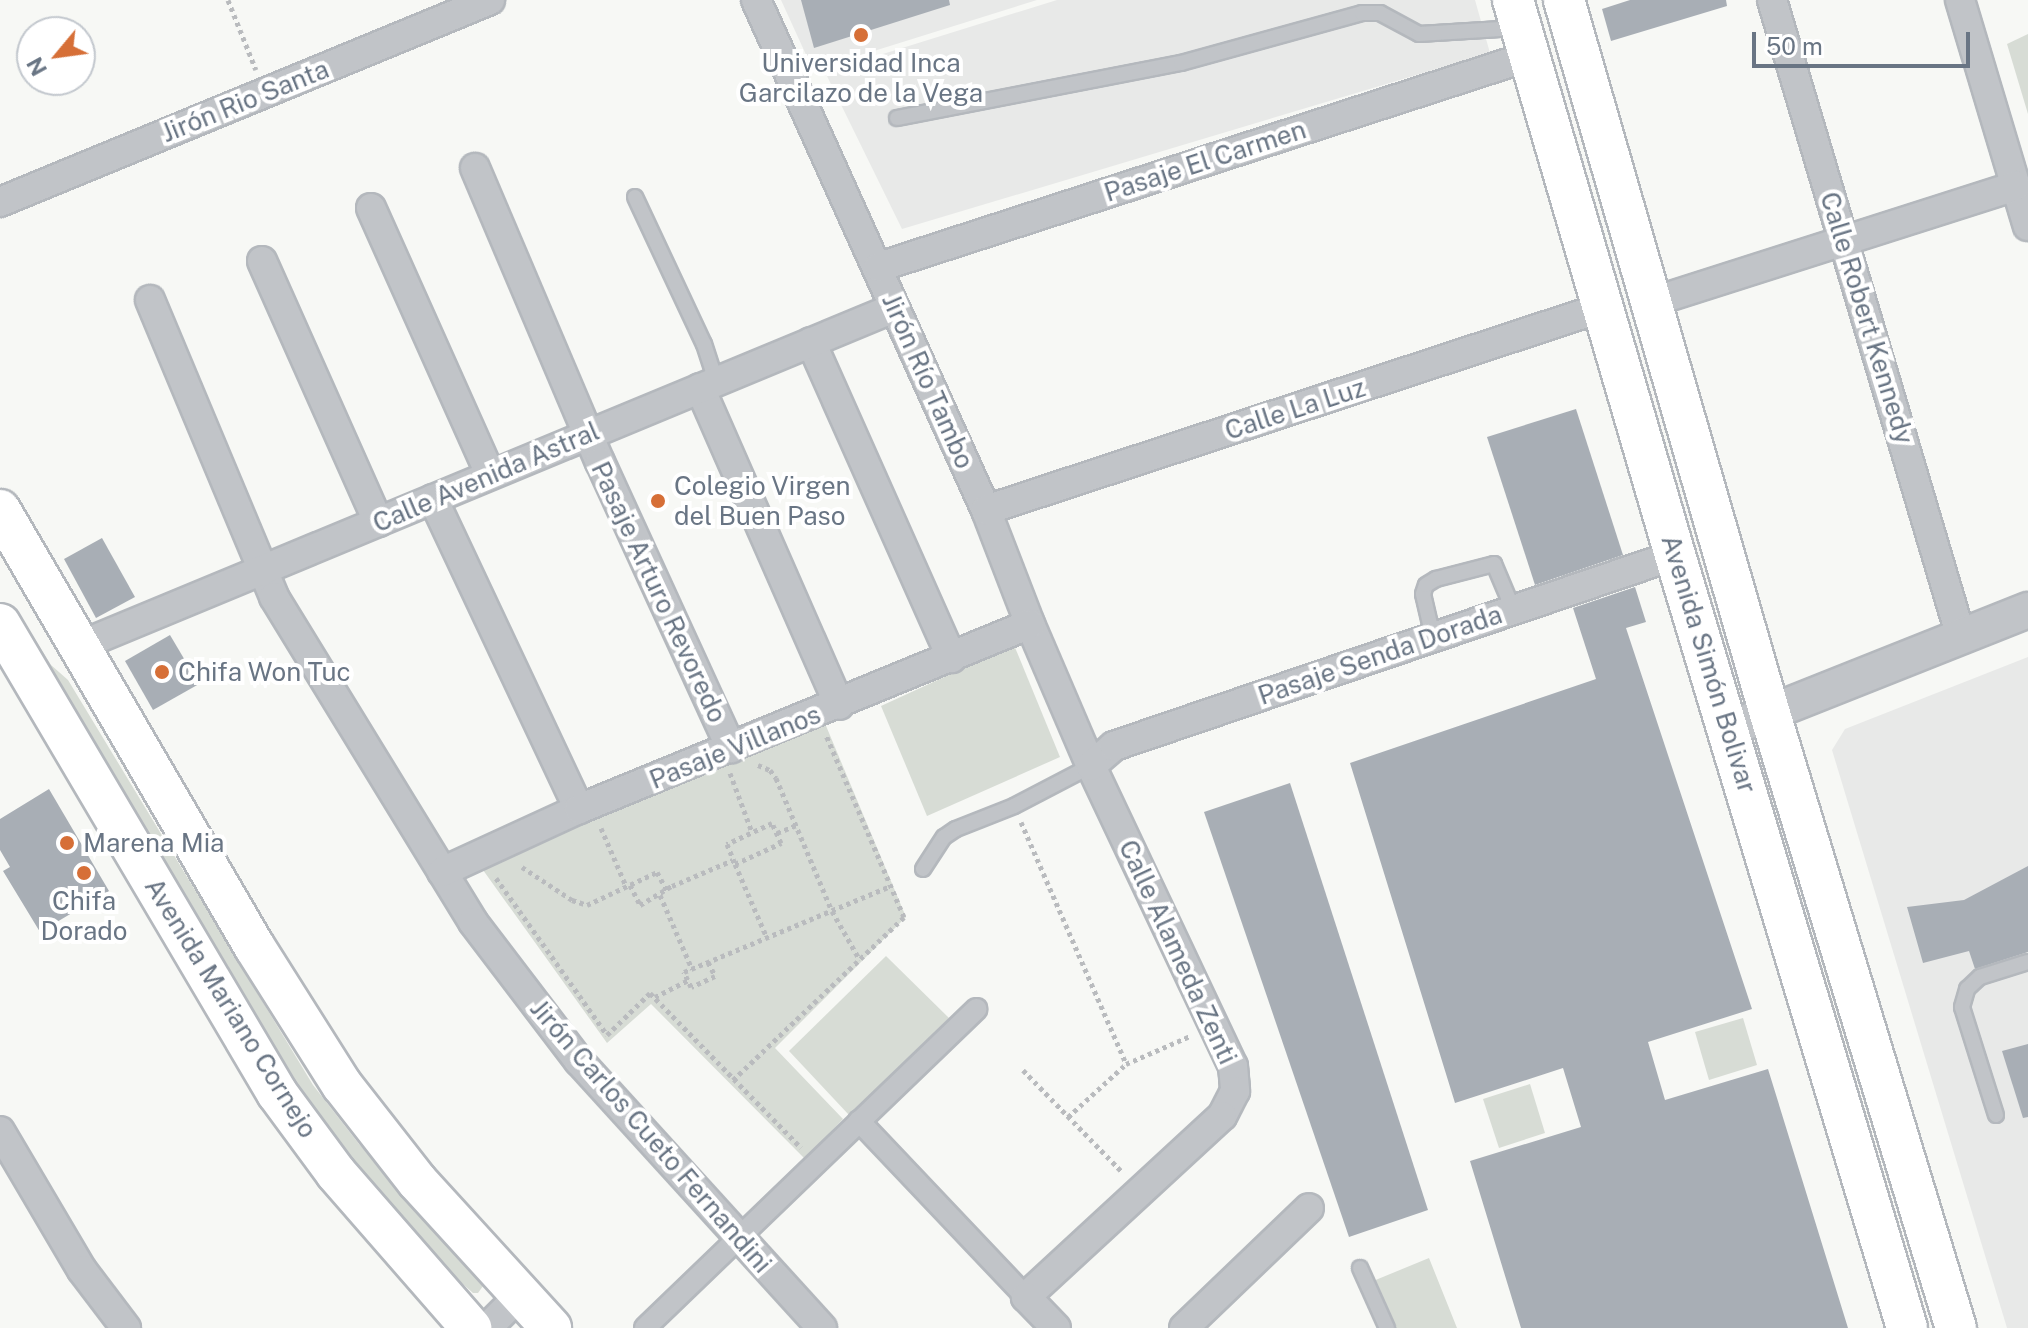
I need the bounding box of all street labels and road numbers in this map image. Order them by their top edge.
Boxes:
street label: Jirón Rio Santa [157,53,333,149]
street label: Pasaje El Carmen [1100,114,1310,208]
street label: Calle Robert Kennedy [1814,188,1920,448]
street label: Jirón Río Tambo [875,289,981,473]
street label: Calle La Luz [1221,372,1369,446]
street label: Calle Avenida Astral [368,415,604,539]
street label: Pasaje Arturo Revoredo [585,456,733,728]
street label: Avenida Simón Bolivar [1655,531,1763,797]
street label: Pasaje Senda Dorada [1254,599,1506,711]
street label: Pasaje Villanos [645,698,825,796]
street label: Calle Alameda Zenti [1112,835,1244,1069]
street label: Avenida Mariano Cornejo [138,872,324,1144]
street label: Jirón Carlos Cueto Fernandini [524,993,778,1279]

